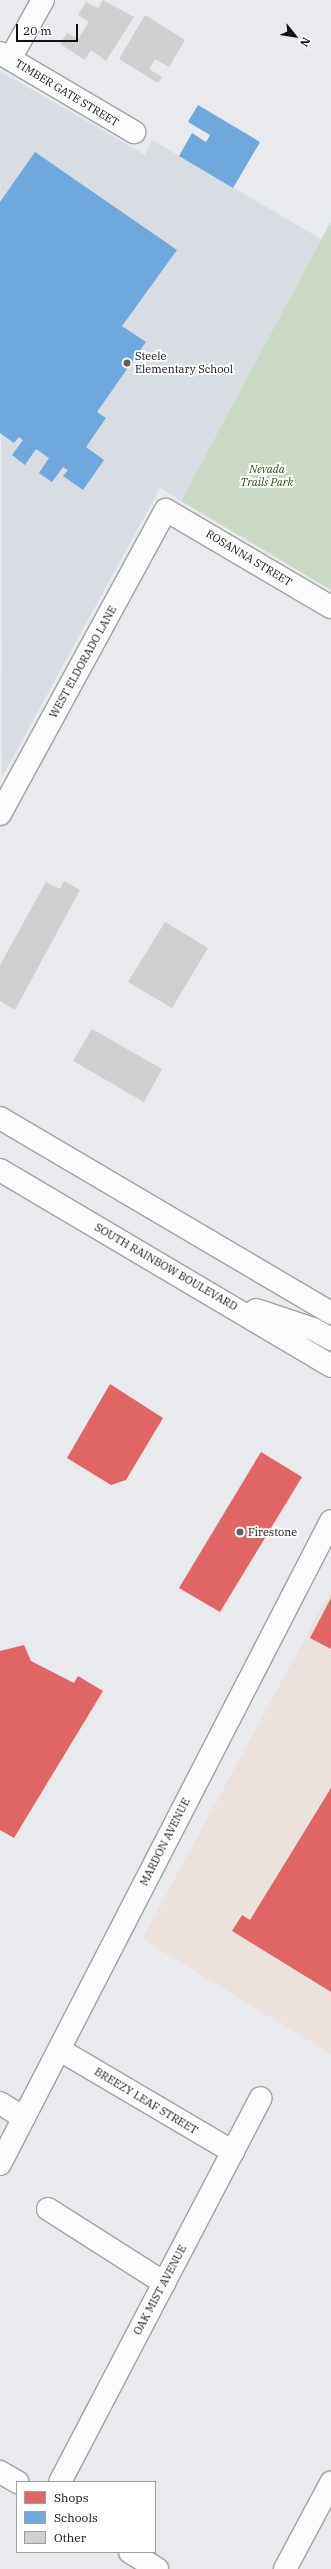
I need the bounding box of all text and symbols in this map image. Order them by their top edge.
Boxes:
scale bar [18,16,80,42]
north arrow [275,16,315,56]
text: 20 m [23,23,52,38]
text: N [297,35,314,49]
street label: TIMBER GATE STREET [13,57,121,129]
place label: Steele Elementary School [135,350,233,376]
marker: Steele Elementary School [122,358,132,368]
park label: Nevada Trails Park [241,463,293,489]
street label: ROSANNA STREET [203,527,295,589]
street label: WEST ELDORADO LANE [47,604,119,720]
street label: SOUTH RAINBOW BOULEVARD [92,1221,240,1313]
place label: Firestone [248,1525,297,1539]
marker: Firestone [235,1527,245,1537]
street label: MARDON AVENUE [137,1796,193,1888]
street label: BREEZY LEAF STREET [92,2065,200,2137]
street label: OAK MIST AVENUE [131,2243,189,2337]
legend [16,2481,156,2553]
text: Shops [54,2490,89,2505]
text: Schools [54,2510,98,2525]
text: Other [54,2530,86,2545]

